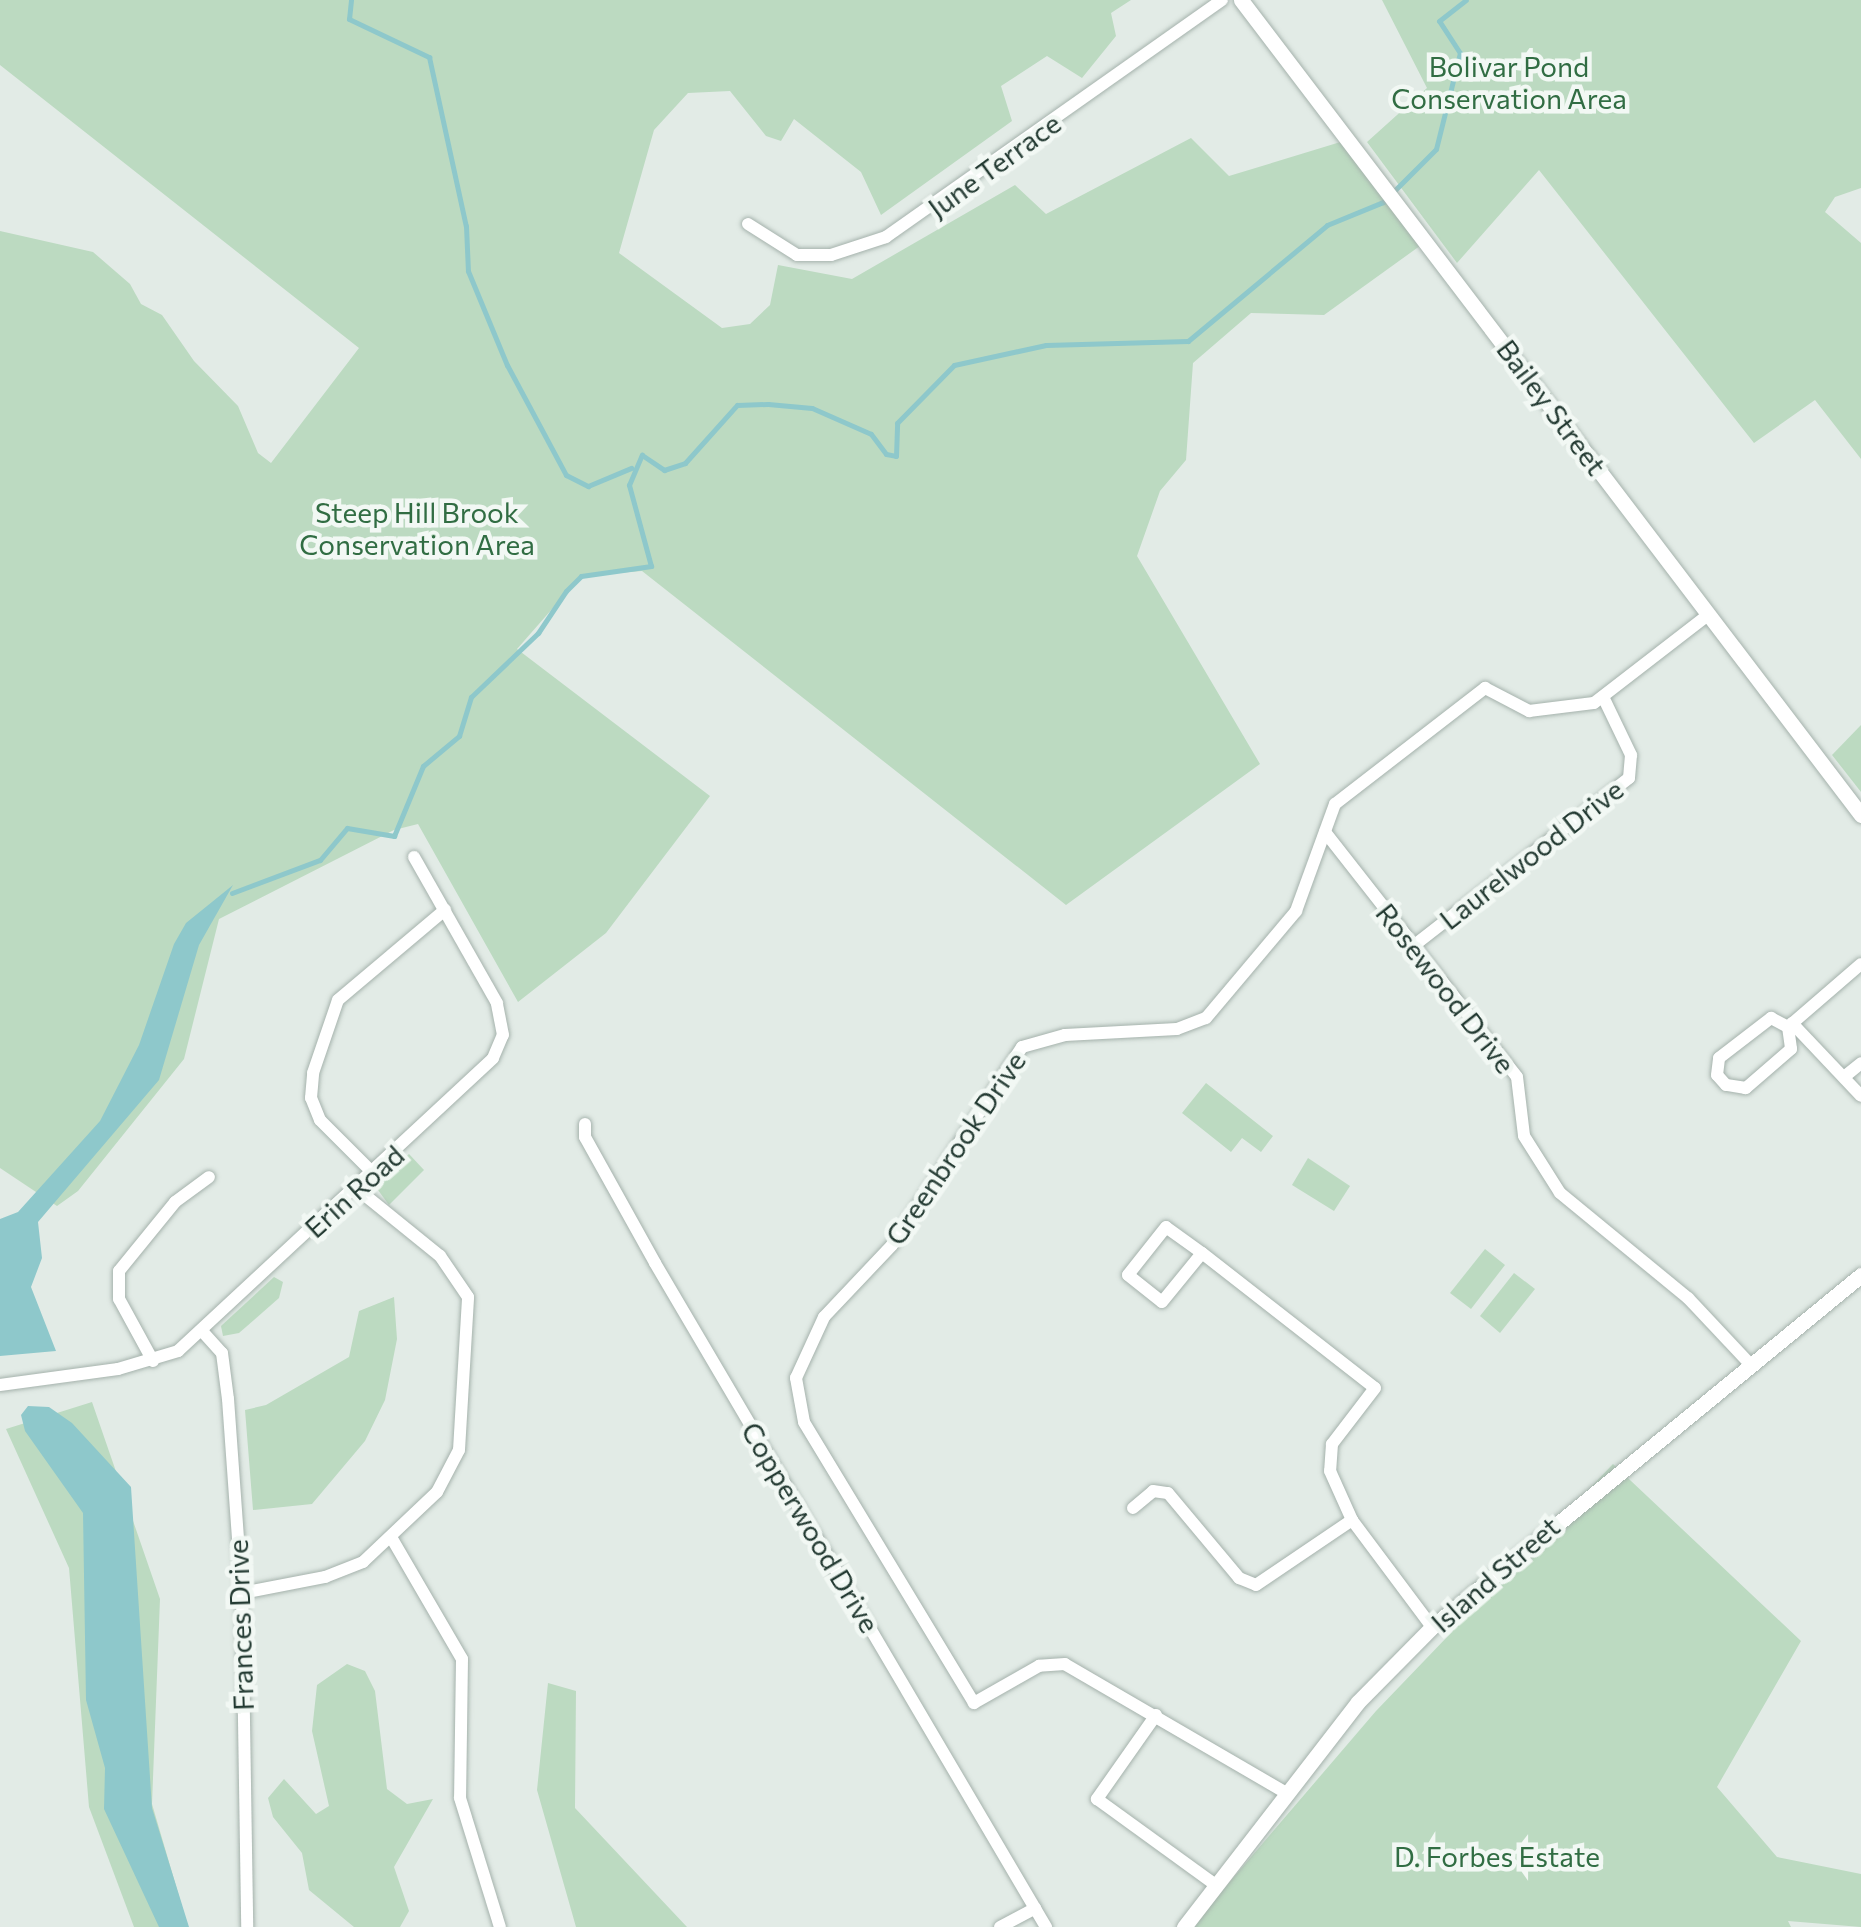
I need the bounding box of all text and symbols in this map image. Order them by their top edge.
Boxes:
park label: Bolivar Pond Conservation Area [1391,49,1627,115]
street label: June Terrace [921,106,1067,224]
street label: Bailey Street [1490,333,1614,481]
park label: Steep Hill Brook Conservation Area [299,495,535,561]
street label: Laurelwood Drive [1433,772,1629,936]
street label: Rosewood Drive [1369,896,1523,1080]
street label: Greenbrook Drive [878,1045,1032,1251]
street label: Erin Road [298,1138,410,1244]
street label: Copperwood Drive [735,1416,887,1638]
street label: Island Street [1424,1509,1566,1639]
street label: Frances Drive [220,1539,260,1711]
park label: D. Forbes Estate [1394,1839,1600,1873]

